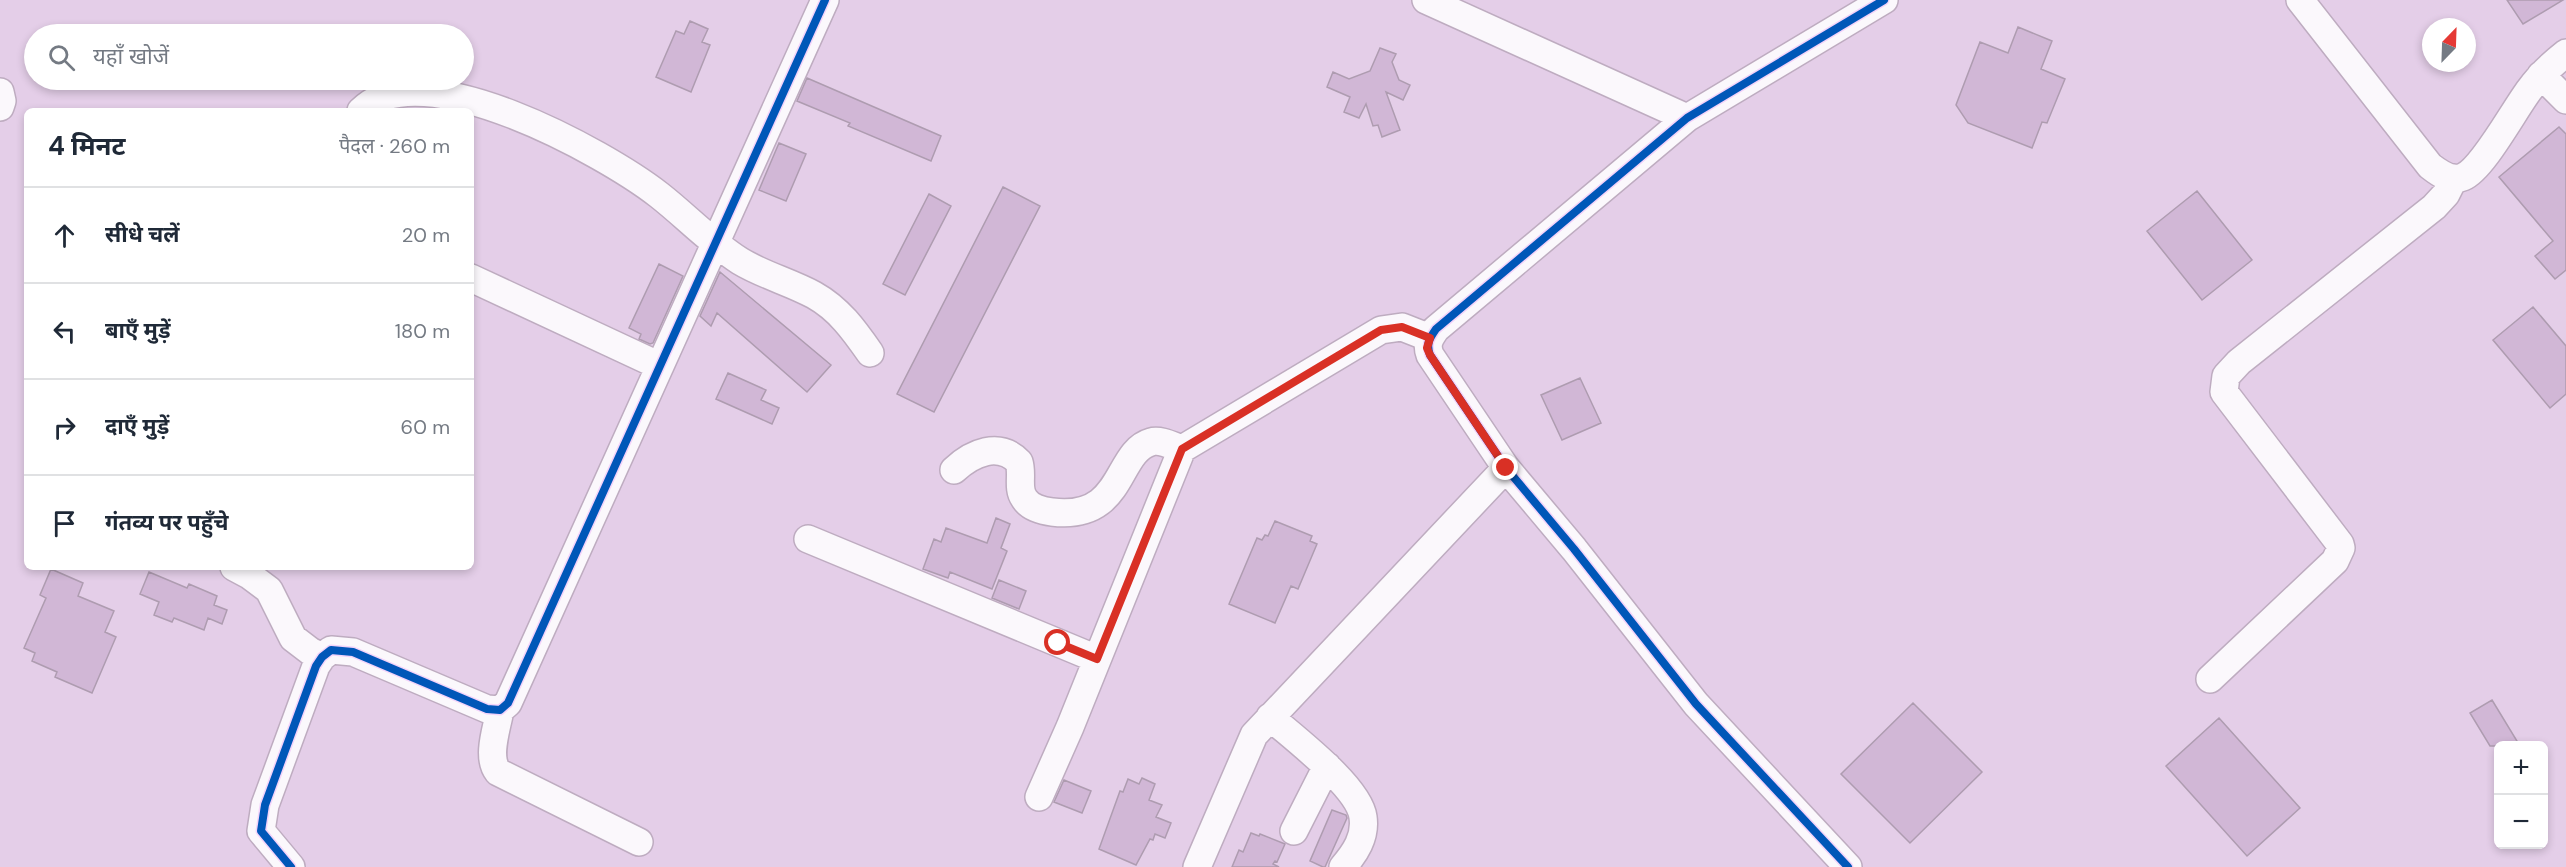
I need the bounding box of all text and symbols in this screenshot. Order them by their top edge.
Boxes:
north arrow [2422,18,2476,72]
search box [24,24,474,90]
icon: search [45,41,78,74]
text: यहाँ खोजें [93,42,169,71]
text: 4 मिनट [48,129,126,163]
text: पैदल · 260 m [339,133,450,159]
icon: ahead [48,219,81,252]
text: सीधे चलें [105,220,180,249]
text: 20 m [402,222,450,248]
icon: left [48,315,81,348]
text: बाएँ मुड़ें [105,316,171,345]
text: 180 m [395,318,450,344]
icon: right [48,411,81,444]
text: दाएँ मुड़ें [105,412,169,441]
text: 60 m [401,414,450,440]
route end [1492,454,1518,480]
icon: arrive [48,507,81,540]
text: गंतव्य पर पहुँचे [105,508,228,537]
route start [1044,629,1070,655]
map controls [2494,741,2548,849]
button: + [2494,741,2548,795]
button: − [2494,795,2548,849]

